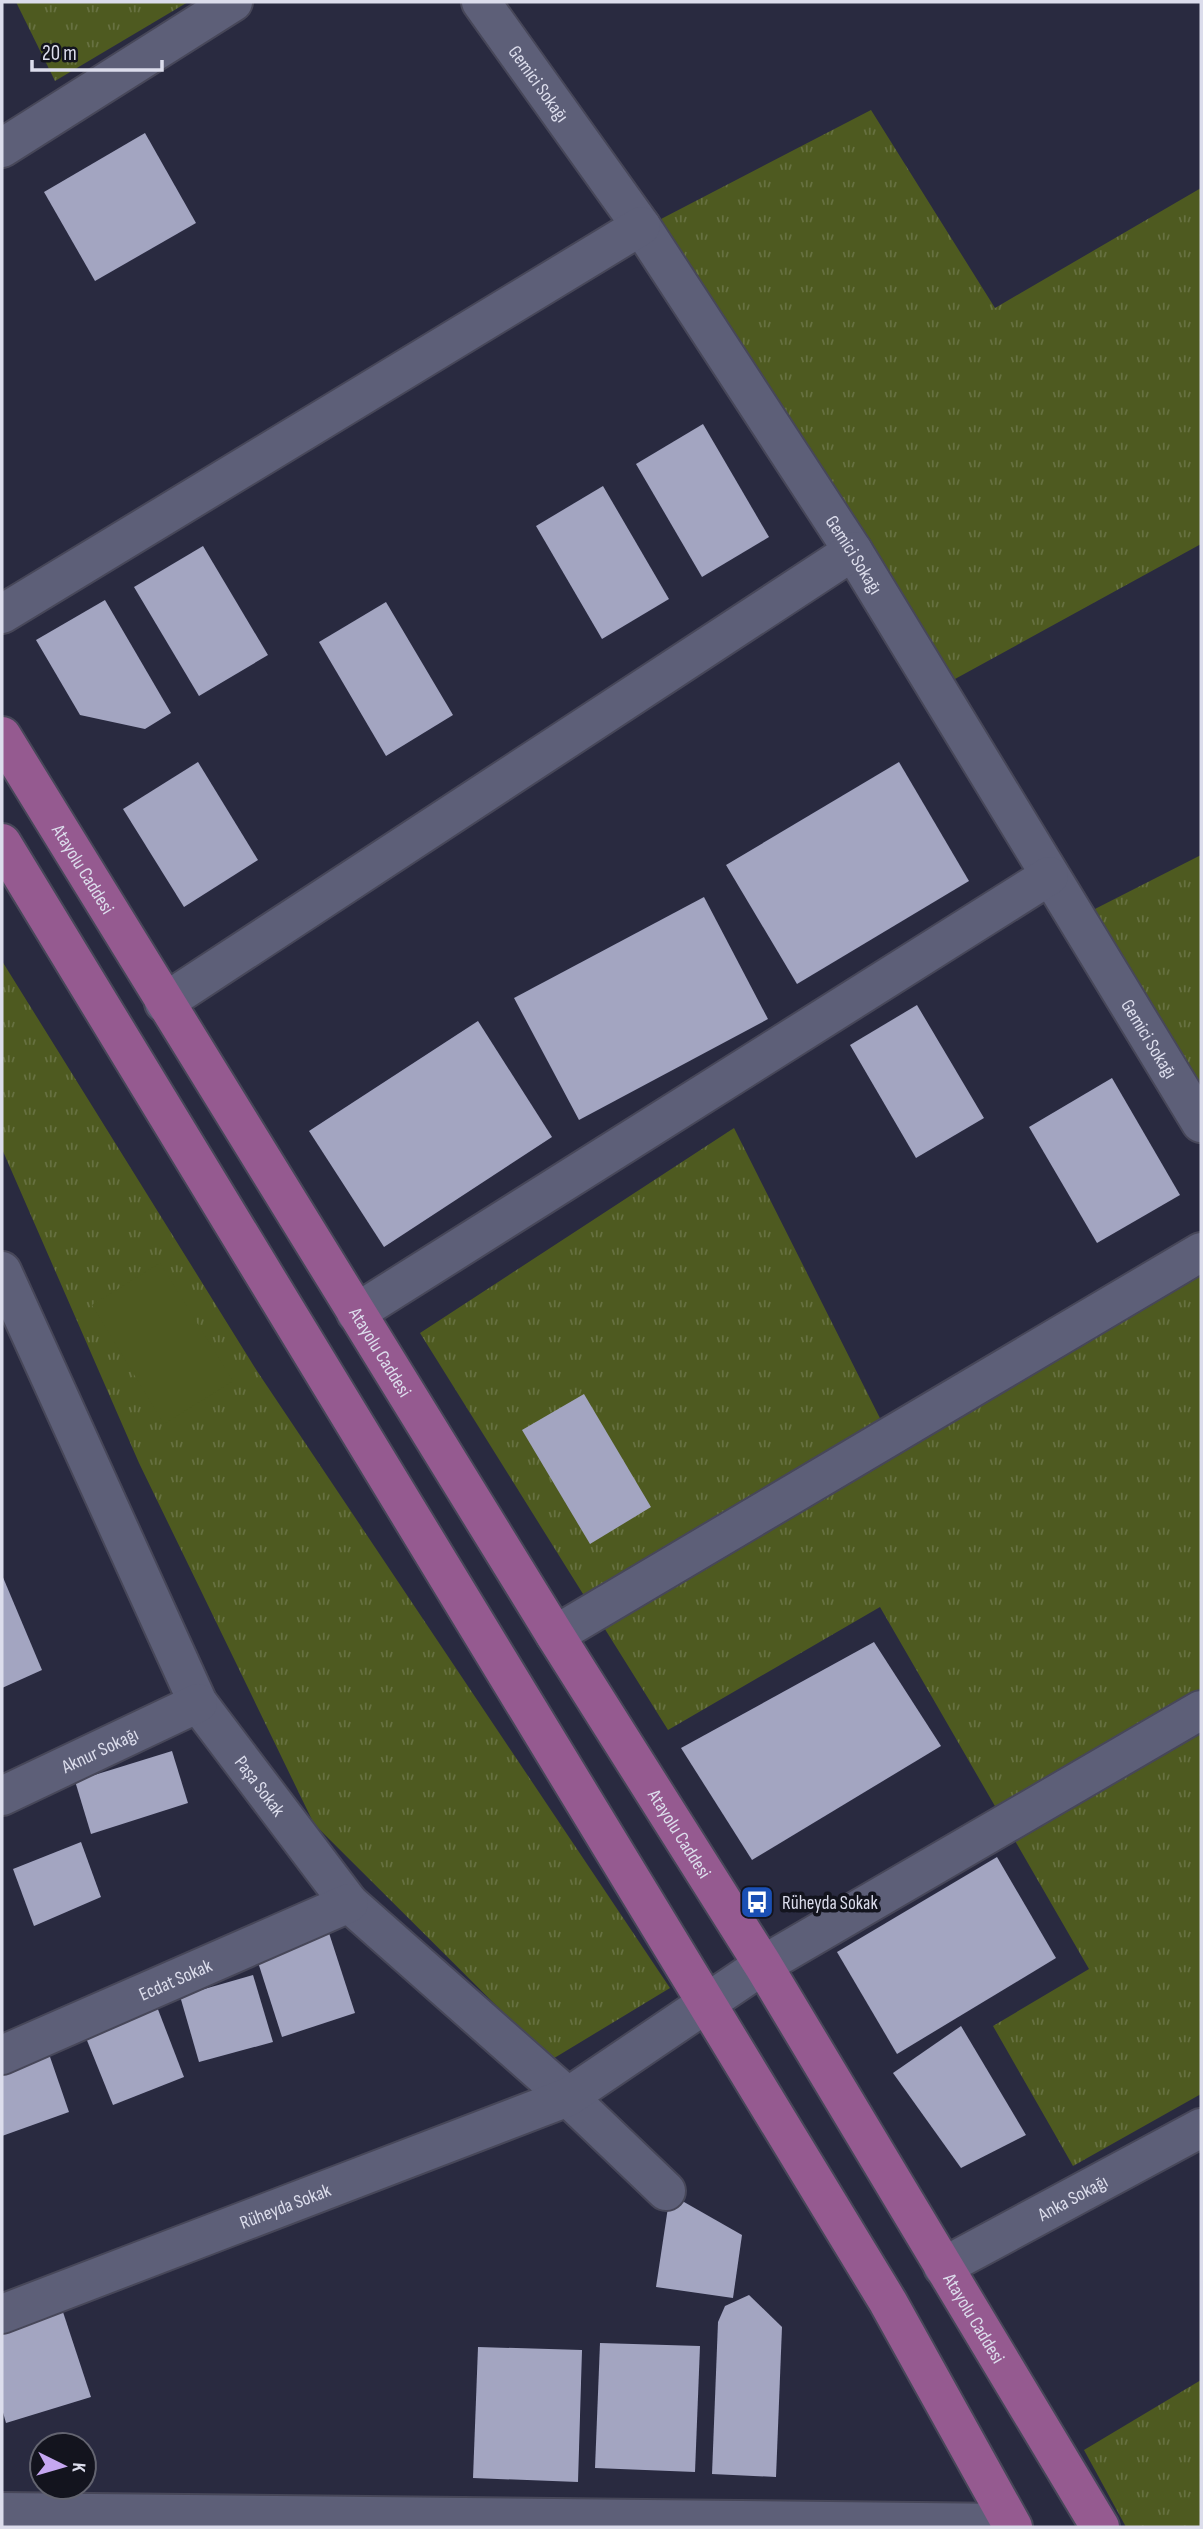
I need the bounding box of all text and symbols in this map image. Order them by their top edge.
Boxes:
scale bar [32,28,161,72]
text: 20 m [42,41,77,66]
street label: Gemici Sokağı [503,41,573,127]
street label: Gemici Sokağı [820,511,887,599]
street label: Atayolu Caddesi [46,820,119,919]
street label: Gemici Sokağı [1115,995,1181,1083]
street label: Atayolu Caddesi [343,1303,416,1402]
street label: Aknur Sokağı [57,1723,142,1779]
street label: Paşa Sokak [229,1752,290,1822]
street label: Atayolu Caddesi [642,1785,715,1883]
bus stop icon: Rüheyda Sokak [738,1883,776,1921]
place label: Rüheyda Sokak [782,1892,878,1915]
street label: Ecdat Sokak [136,1954,216,2007]
street label: Anka Sokağı [1033,2170,1112,2227]
street label: Rüheyda Sokak [237,2179,335,2235]
street label: Atayolu Caddesi [937,2269,1009,2368]
north arrow [28,2431,98,2501]
text: K [67,2462,90,2474]

